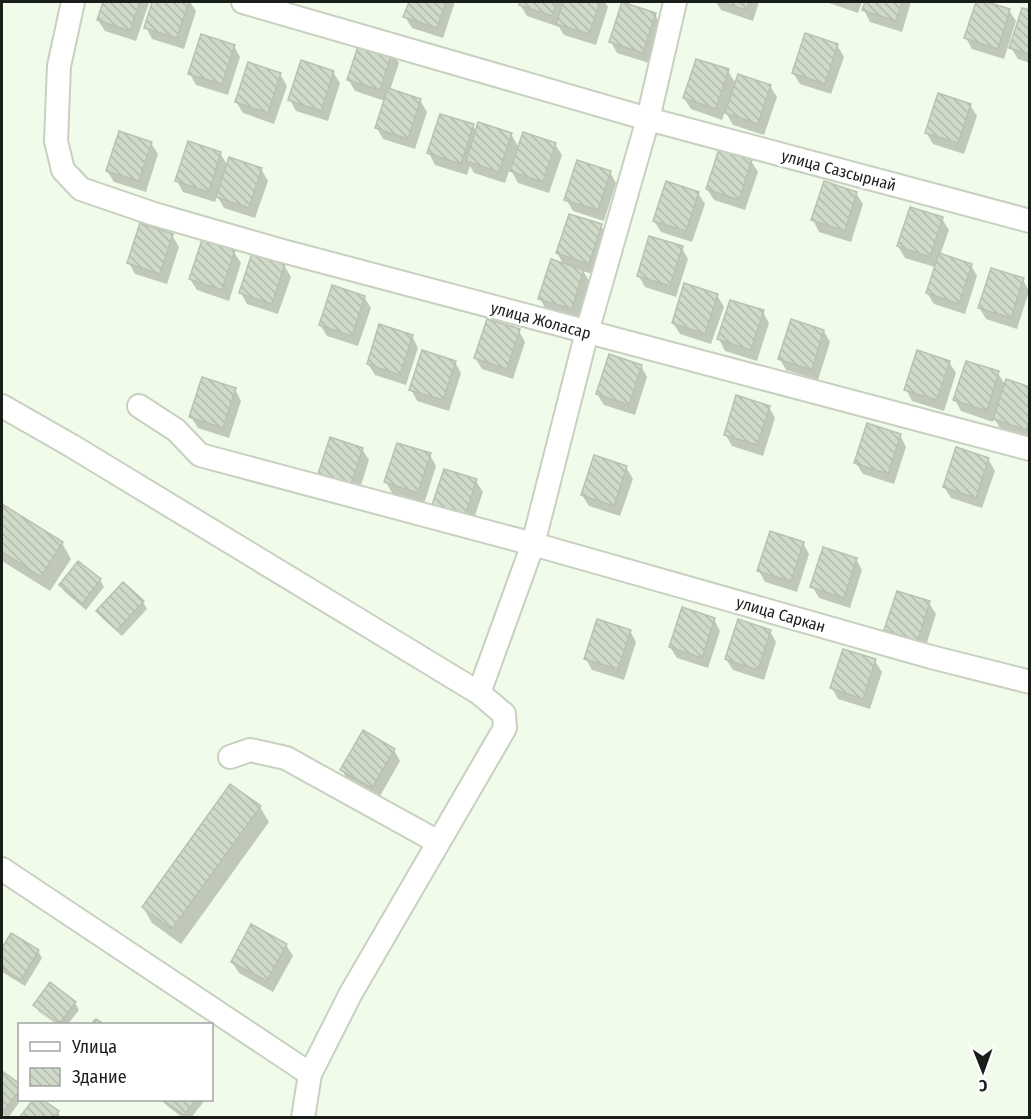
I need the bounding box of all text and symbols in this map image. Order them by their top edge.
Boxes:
street label: улица Сазсырнай [780,146,898,195]
street label: улица Жоласар [489,298,593,343]
street label: улица Саркан [734,593,828,636]
legend [18,1023,213,1101]
text: Улица [71,1036,117,1058]
north arrow [953,1041,1013,1101]
text: Здание [72,1066,127,1088]
text: С [978,1076,988,1095]

